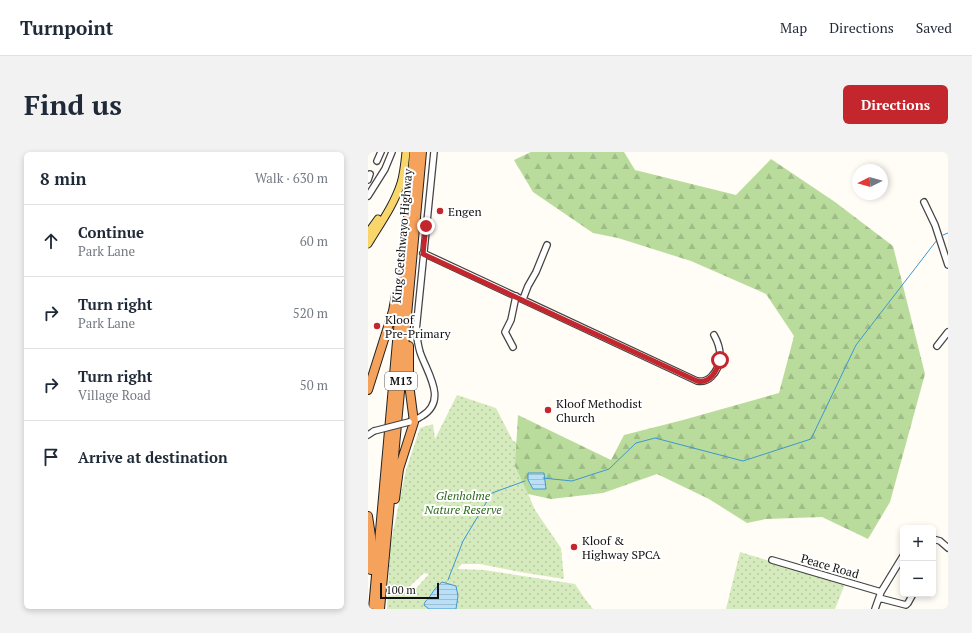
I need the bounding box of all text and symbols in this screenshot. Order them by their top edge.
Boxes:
text: Turnpoint [20,15,113,40]
text: Map [780,18,807,37]
text: Directions [829,18,894,37]
text: Saved [916,18,952,37]
button: Directions [843,85,948,124]
text: Find us [24,86,122,123]
north arrow [852,164,888,200]
text: 8 min [40,167,87,190]
street label: King Cetshwayo Highway [389,167,415,304]
text: Walk · 630 m [255,169,328,187]
place label: Engen [448,204,482,219]
marker: Engen [435,206,445,216]
route end [417,217,435,235]
text: Continue [78,222,144,242]
icon: ahead [40,230,62,252]
text: 60 m [300,232,328,250]
text: Park Lane [78,242,135,260]
text: Turn right [78,294,153,314]
icon: right [40,302,62,324]
text: 520 m [293,304,328,322]
place label: Kloof Pre-Primary [385,312,451,341]
text: Park Lane [78,314,135,332]
marker: Kloof Pre-Primary [372,321,382,331]
route start [711,351,729,369]
text: Turn right [78,366,153,386]
road number: M13 [385,372,417,390]
icon: right [40,374,62,396]
text: 50 m [300,376,328,394]
text: Village Road [78,386,151,404]
place label: Kloof Methodist Church [556,396,643,425]
marker: Kloof Methodist Church [543,405,553,415]
icon: arrive [40,446,62,468]
text: Arrive at destination [78,447,228,467]
park label: Glenholme Nature Reserve [423,488,502,517]
map controls [900,525,936,597]
button: + [900,525,936,561]
place label: Kloof & Highway SPCA [582,533,661,562]
marker: Kloof & Highway SPCA [569,542,579,552]
street label: Peace Road [799,551,861,582]
button: − [900,561,936,597]
scale bar [380,581,439,600]
text: 100 m [386,583,416,597]

